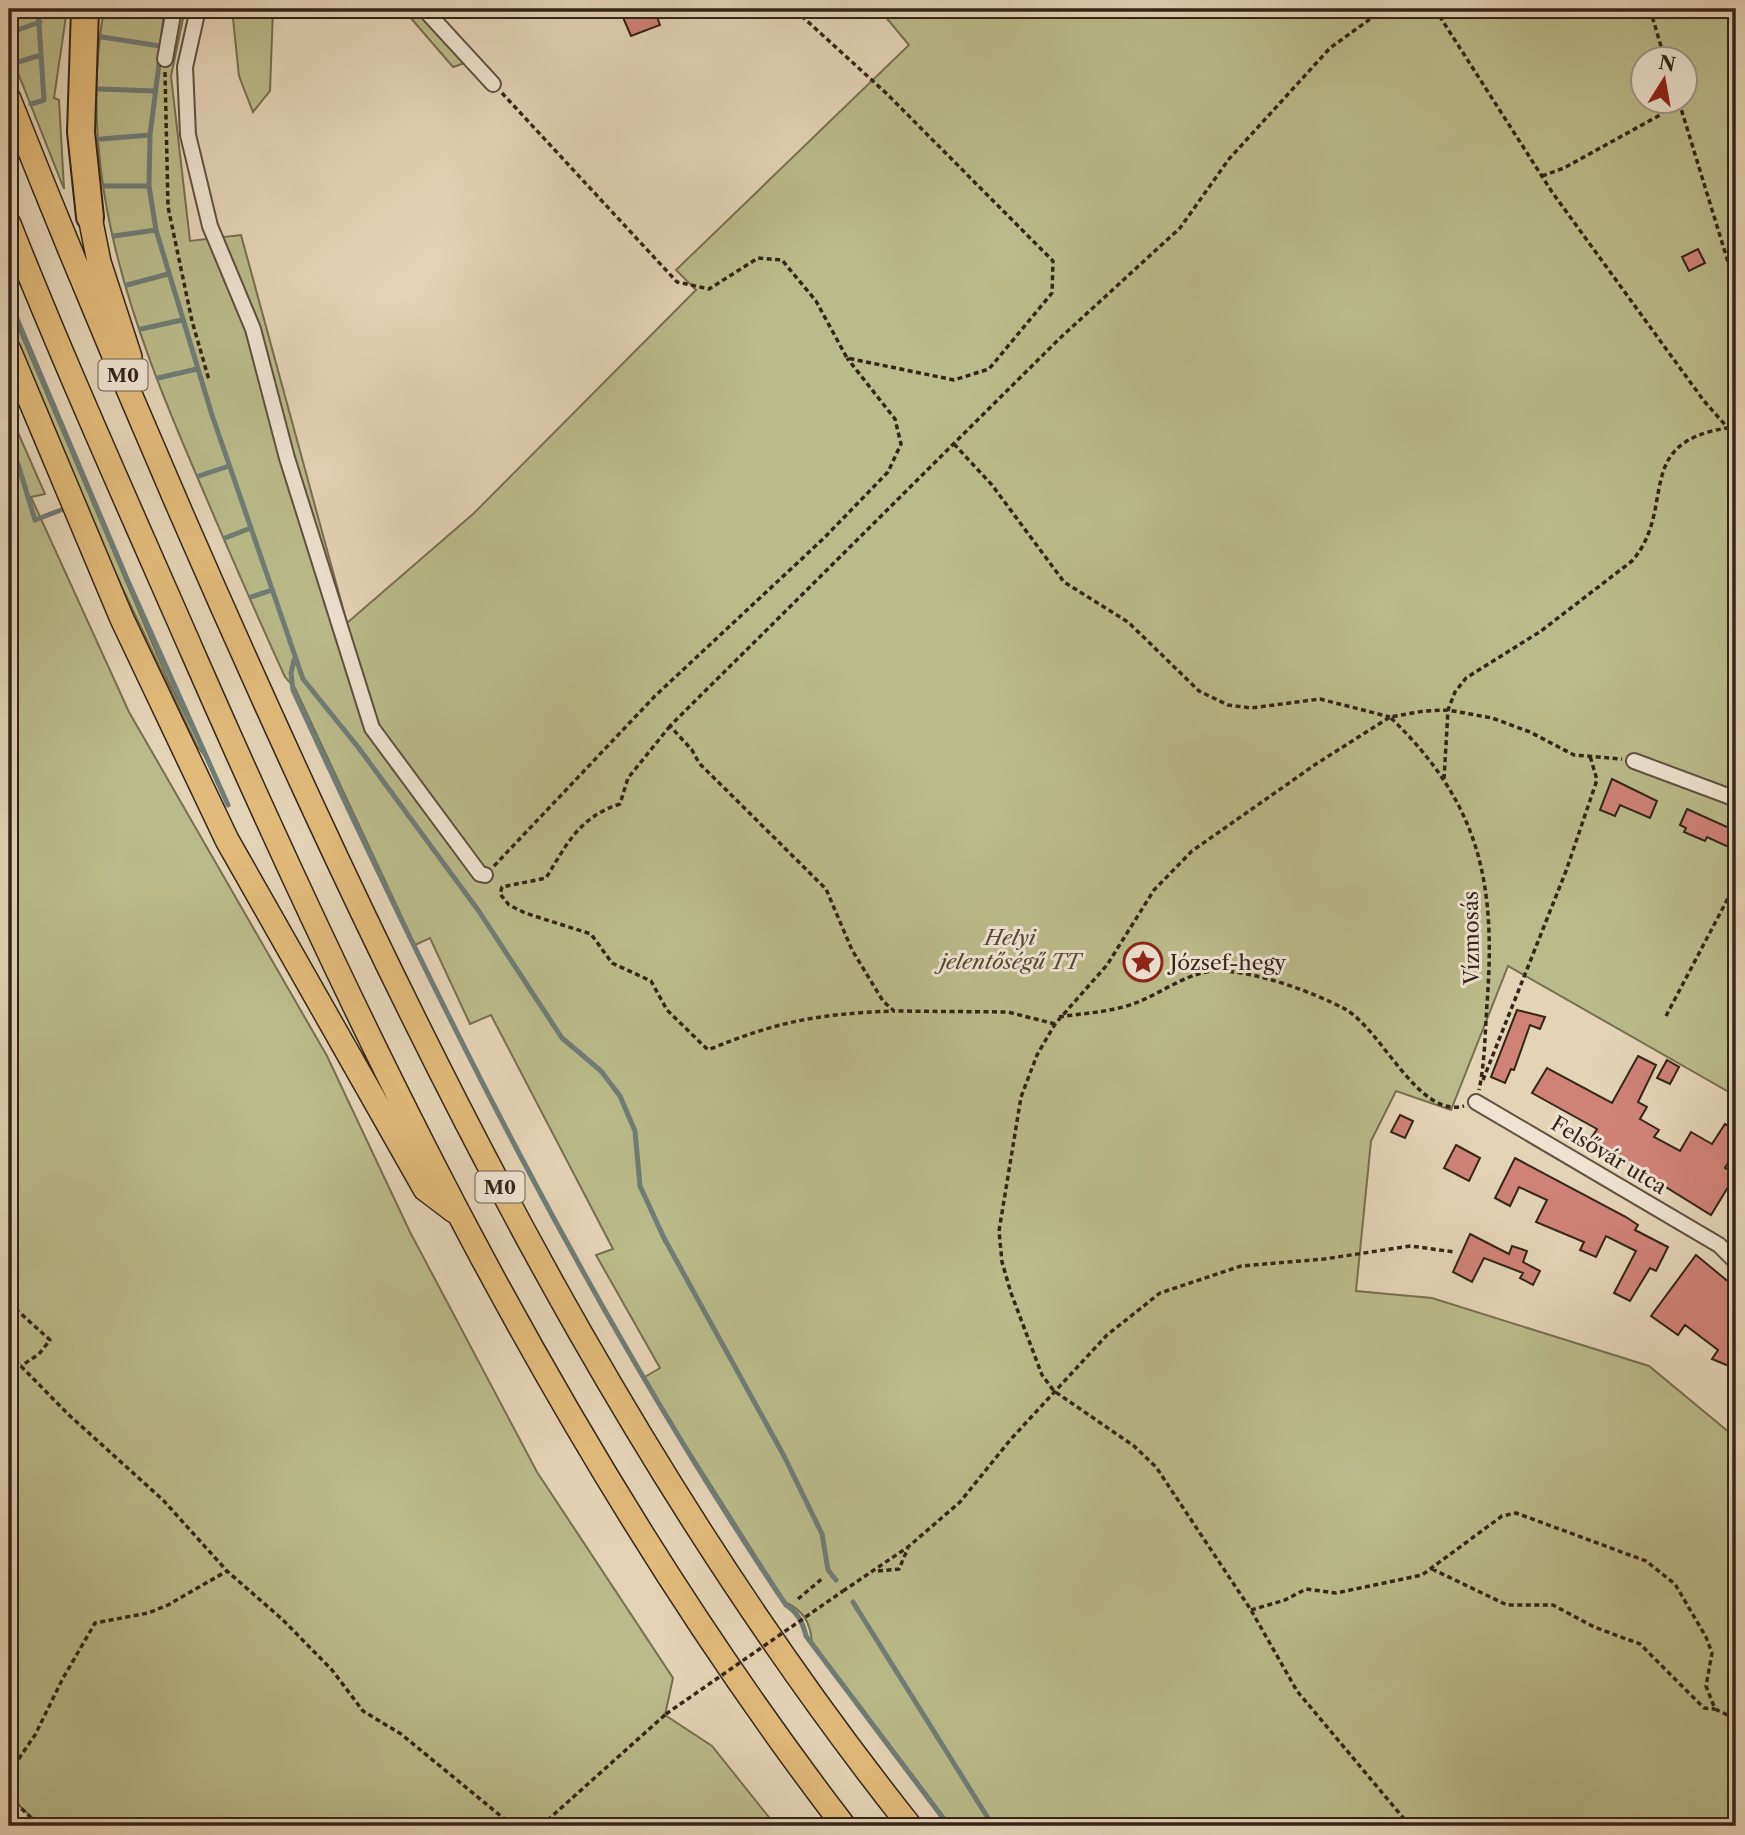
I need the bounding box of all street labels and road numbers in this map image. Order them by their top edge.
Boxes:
road number: M0 [99,360,148,390]
street label: Vízmosás [1458,891,1484,986]
street label: Felsővár utca [1547,1111,1672,1200]
road number: M0 [476,1172,524,1203]

